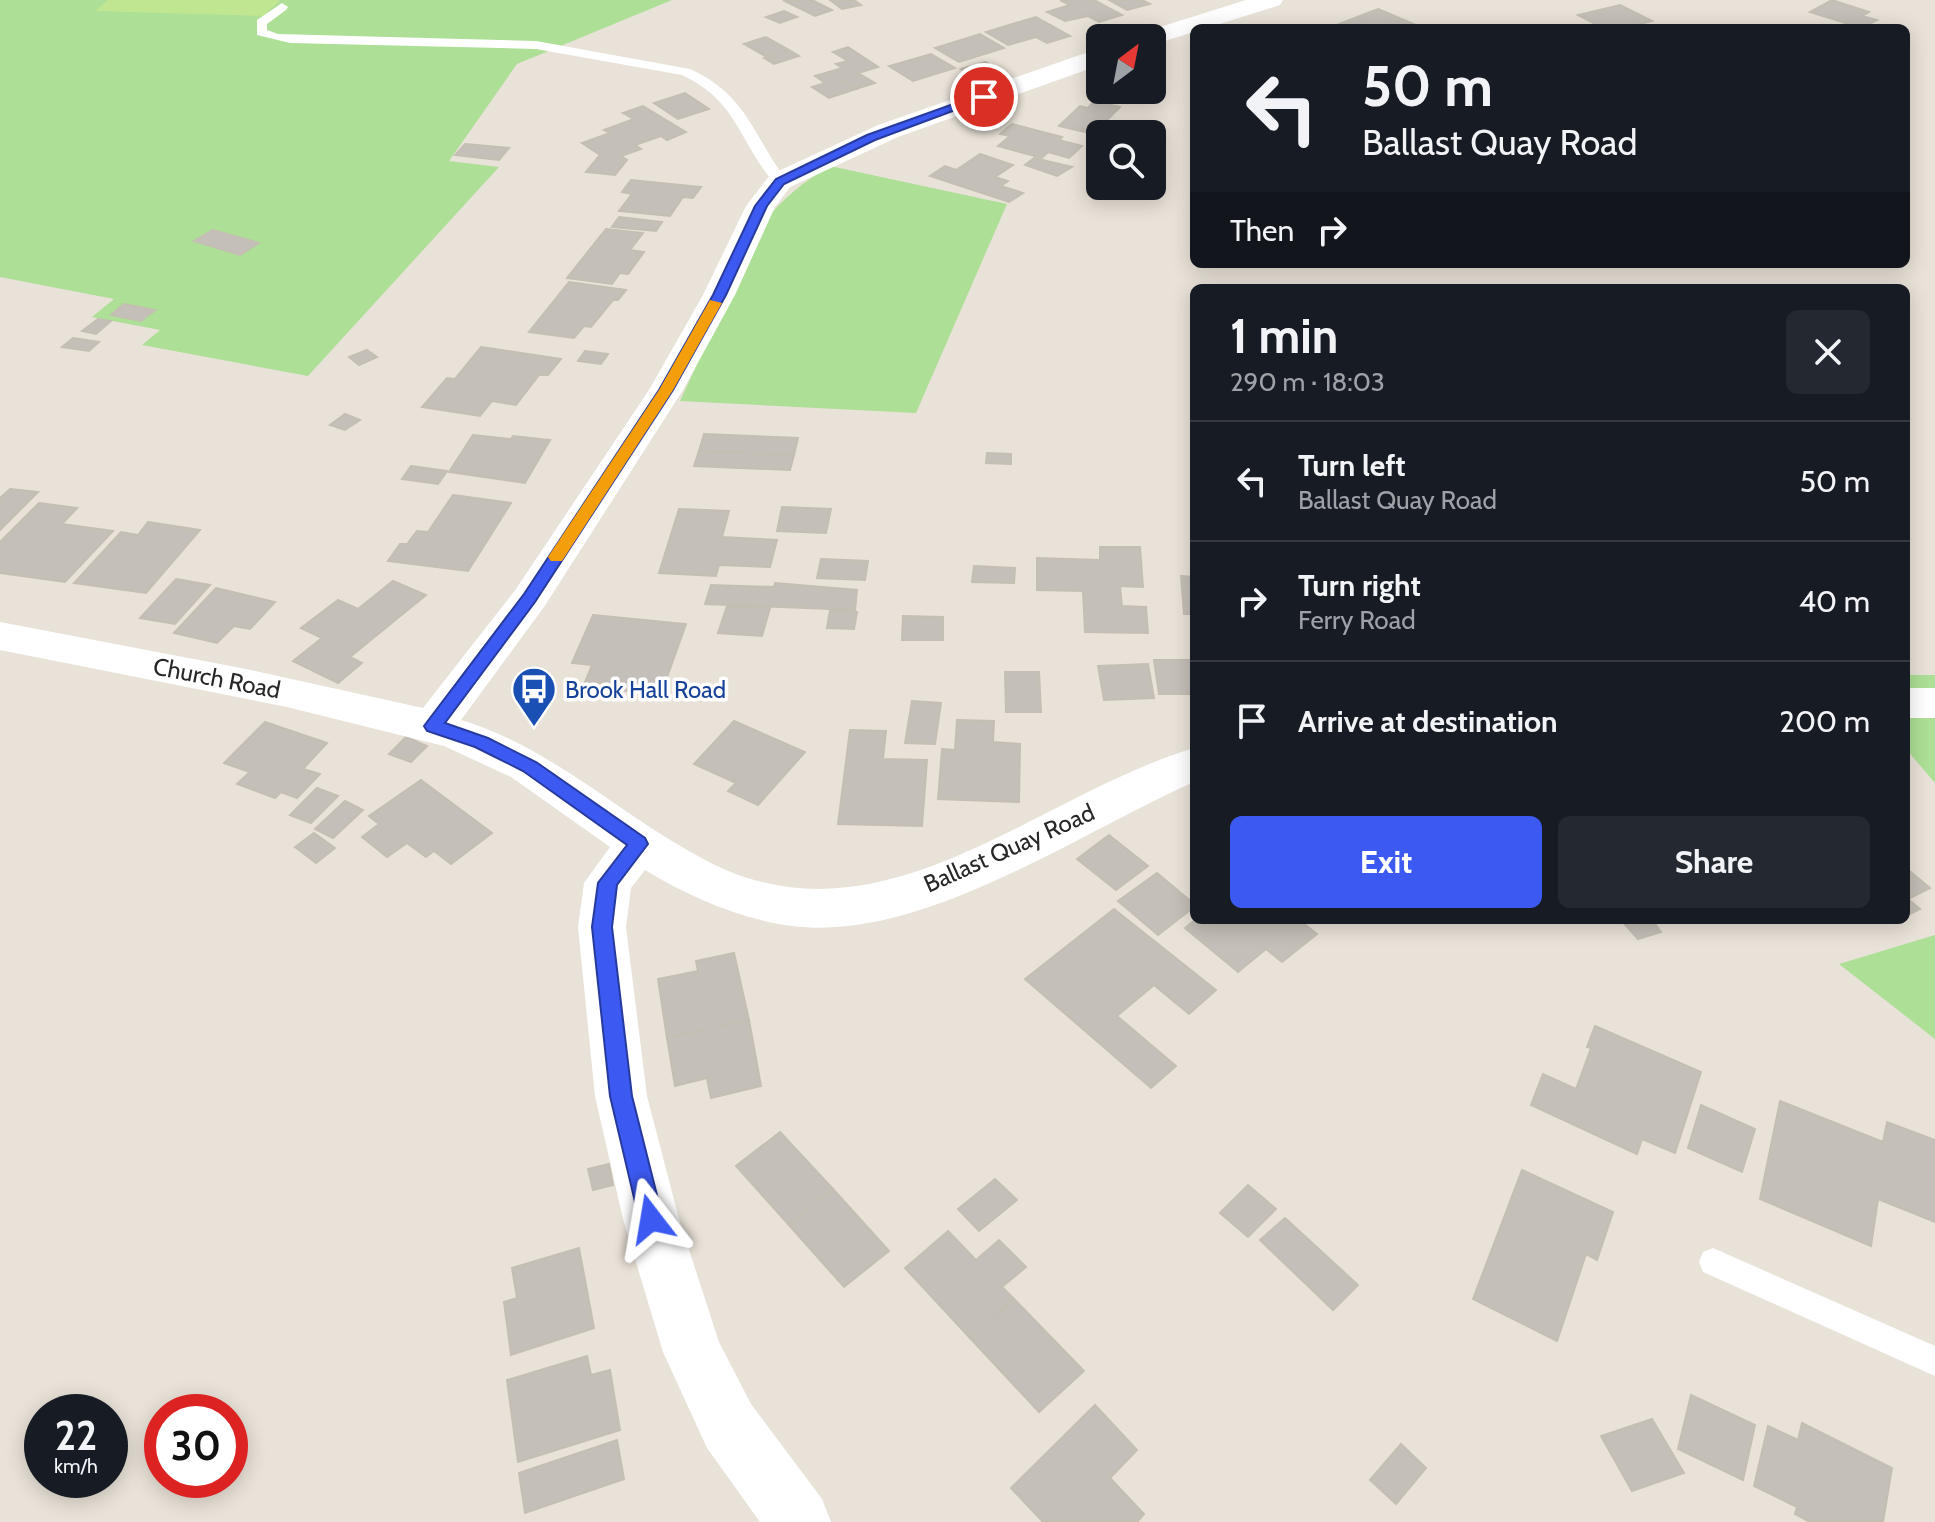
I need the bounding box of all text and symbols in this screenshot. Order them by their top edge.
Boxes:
north arrow [1086,24,1166,104]
map controls [1086,24,1166,200]
text: 50 m [1362,52,1493,120]
icon: left [1230,56,1334,160]
pin [950,63,1018,131]
icon: arrive [962,75,1006,119]
button: search [1086,120,1166,200]
text: Ballast Quay Road [1362,120,1638,164]
icon: right [1310,208,1354,252]
text: Then [1230,212,1294,249]
text: 1 min [1230,307,1338,365]
button: close [1786,310,1870,394]
text: 290 m · 18:03 [1230,366,1385,398]
text: Turn left [1298,447,1406,484]
icon: left [1230,459,1274,503]
text: 50 m [1800,463,1870,500]
text: Ballast Quay Road [1298,484,1497,516]
text: Turn right [1298,567,1421,604]
icon: right [1230,579,1274,623]
text: 40 m [1799,583,1870,620]
text: Ferry Road [1298,604,1416,636]
street label: Church Road [151,651,283,705]
bus stop icon: Brook Hall Road [510,665,558,728]
place label: Brook Hall Road [565,675,726,704]
icon: arrive [1230,699,1274,743]
text: Arrive at destination [1298,703,1558,740]
text: 200 m [1779,703,1870,740]
street label: Ballast Quay Road [919,797,1099,899]
button: Exit [1230,816,1542,908]
button: Share [1558,816,1870,908]
position arrow [609,1177,693,1261]
speed limit sign: 30 [144,1394,248,1498]
text: 22 [55,1411,97,1460]
text: km/h [54,1454,98,1478]

